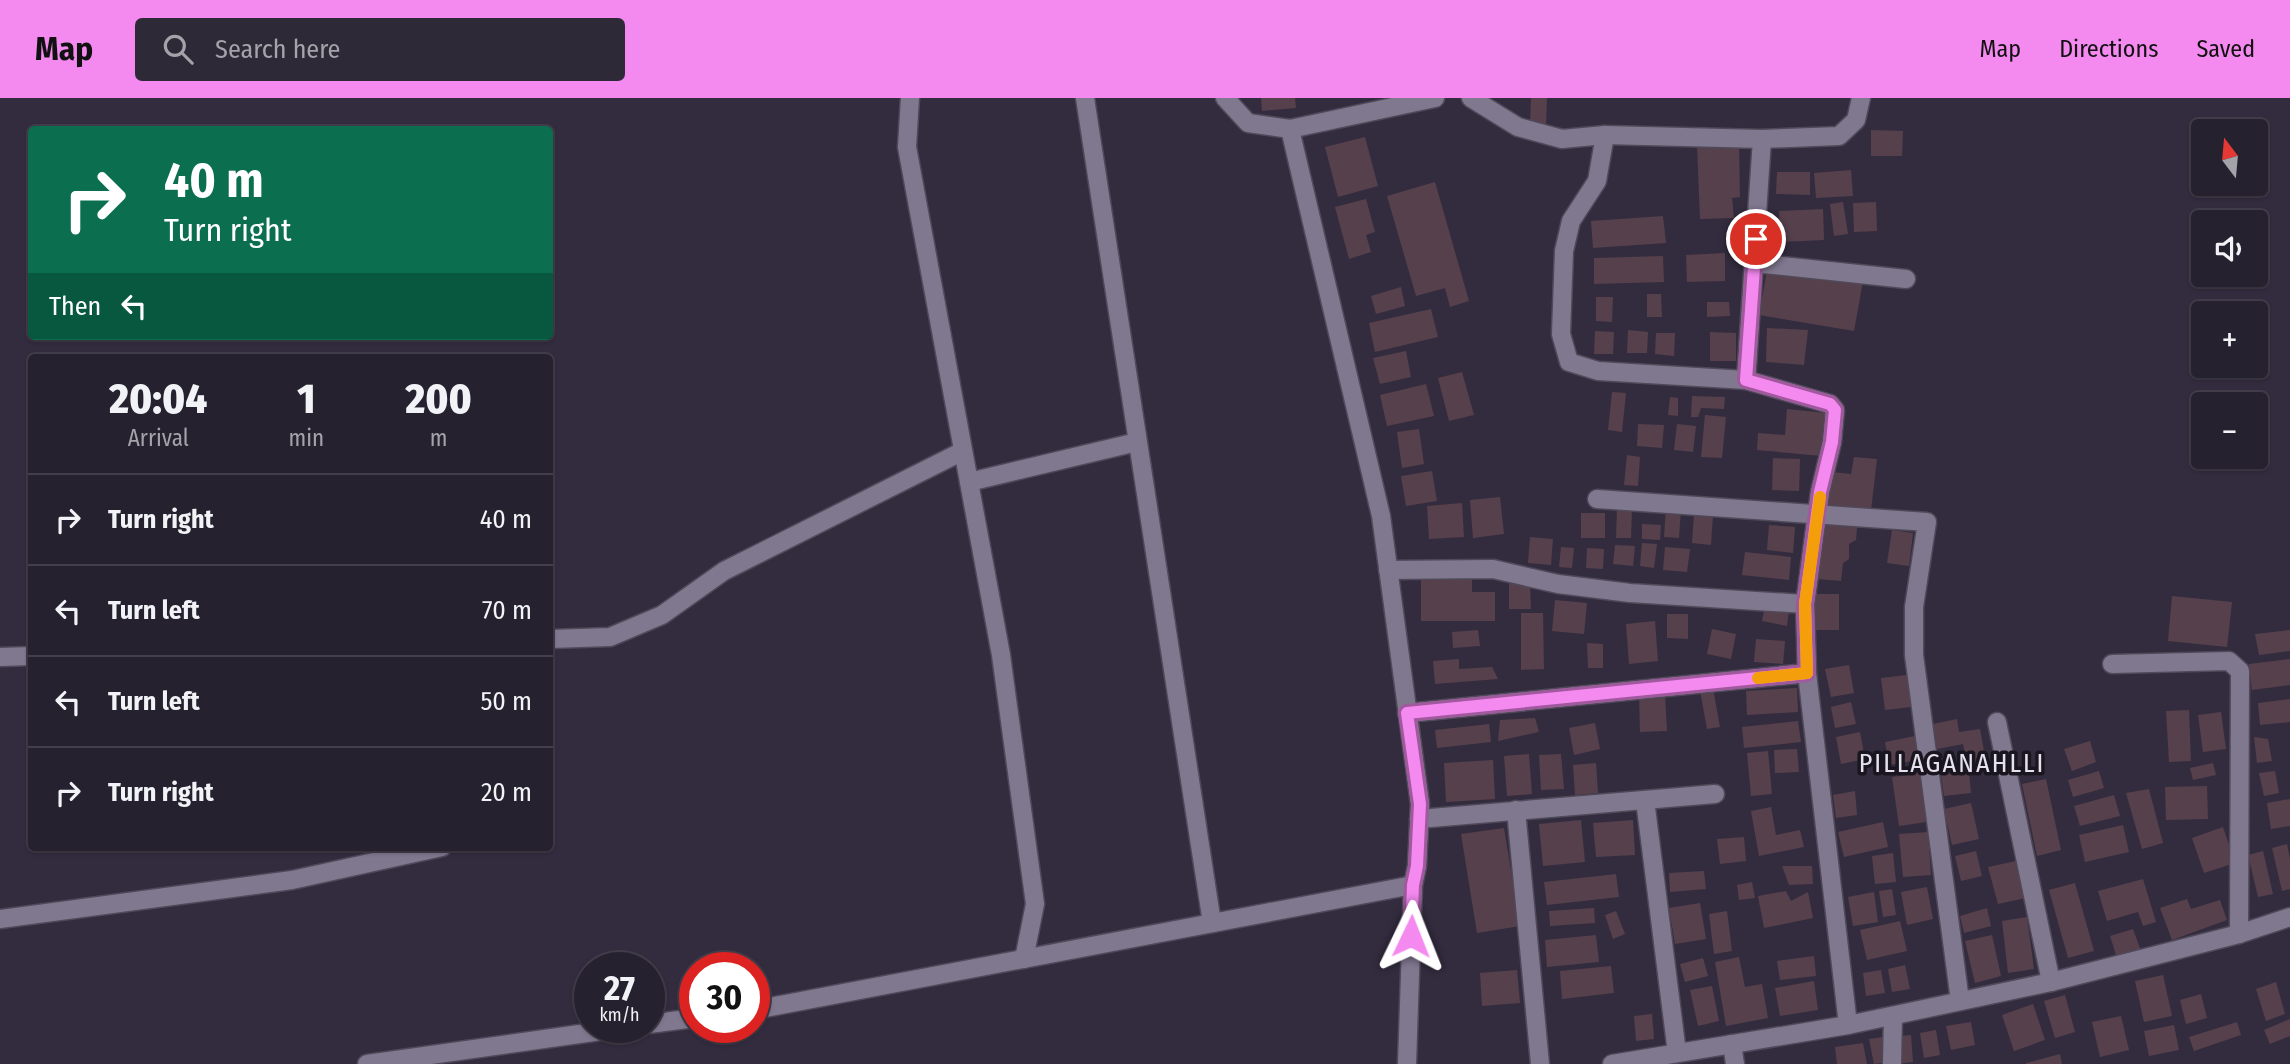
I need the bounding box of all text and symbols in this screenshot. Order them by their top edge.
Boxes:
search box [135,18,625,81]
text: Map [35,29,93,69]
icon: search [159,30,197,68]
text: Search here [215,34,340,65]
text: Map [1980,35,2021,63]
text: Directions [2059,35,2158,63]
text: Saved [2196,35,2255,63]
north arrow [2191,119,2268,196]
map controls [2191,119,2268,469]
text: 40 m [164,151,264,210]
icon: right [49,154,140,245]
pin [1726,209,1786,269]
button: sound [2191,210,2268,287]
text: Turn right [164,211,291,249]
icon: arrive [1737,220,1775,258]
icon: left [115,287,153,325]
text: Then [49,291,101,322]
button: + [2191,301,2268,378]
text: 20:04 [109,374,207,424]
text: 1 [297,374,315,424]
text: 200 [405,374,472,424]
button: − [2191,392,2268,469]
text: Arrival [128,424,189,452]
text: min [289,424,324,452]
text: m [430,424,447,452]
icon: right [49,501,87,539]
text: Turn right [108,504,214,535]
text: 40 m [480,504,532,535]
icon: left [49,592,87,630]
text: Turn left [108,595,200,626]
text: 70 m [482,595,532,626]
icon: left [49,683,87,721]
text: Turn left [108,686,200,717]
text: 50 m [480,686,532,717]
district label: PILLAGANAHLLI [1859,748,2045,779]
icon: right [49,774,87,812]
text: Turn right [108,777,214,808]
text: 20 m [481,777,532,808]
position arrow [1374,899,1448,973]
speed limit sign: 30 [679,952,770,1043]
text: 27 [604,967,635,1009]
text: km/h [599,1004,640,1026]

